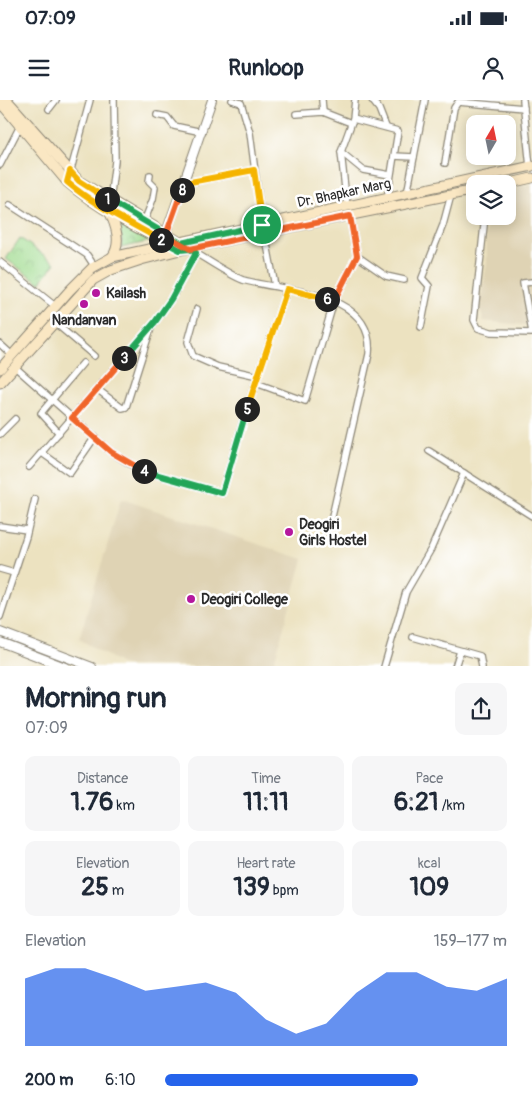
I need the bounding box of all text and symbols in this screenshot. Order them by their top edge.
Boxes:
text: 07:09 [25,6,76,30]
icon: menu [25,54,53,82]
text: Runloop [228,54,304,82]
icon: person [479,54,507,82]
north arrow [466,115,516,165]
map controls [466,115,516,225]
street label: Dr. Bhapkar Marg [295,175,393,211]
button: layers [466,175,516,225]
pin: 8 [170,178,194,202]
text: 8 [179,182,186,199]
pin: 1 [94,186,120,212]
text: 1 [105,191,110,208]
pin [241,204,283,246]
icon: arrive [248,211,276,239]
pin: 2 [148,228,174,252]
text: 2 [158,232,165,249]
place label: Kailash [106,285,147,302]
pin: 6 [314,286,340,312]
marker: Kailash [90,287,102,299]
text: 6 [323,291,332,308]
marker: Nandanvan [78,298,90,310]
place label: Nandanvan [52,312,116,329]
pin: 3 [112,346,136,370]
text: 3 [121,350,128,367]
pin: 5 [234,396,260,422]
text: 5 [244,401,251,418]
pin: 4 [132,458,156,484]
text: 4 [140,463,149,480]
place label: Deogiri Girls Hostel [299,516,367,549]
marker: Deogiri Girls Hostel [283,526,295,538]
place label: Deogiri College [201,591,289,608]
marker: Deogiri College [185,593,197,605]
text: Morning run [25,681,167,716]
button: share [455,683,507,735]
text: 07:09 [25,718,68,738]
text: Distance [77,770,128,787]
text: Time [251,770,281,787]
text: Pace [415,770,443,787]
text: 1.76 [70,787,114,818]
text: 11:11 [243,787,289,818]
text: 6:21 [394,787,439,818]
text: km [114,797,135,814]
text: /km [439,797,465,814]
text: Elevation [76,855,129,872]
text: Heart rate [236,855,296,872]
text: kcal [418,855,441,872]
text: 25 [81,872,109,903]
text: 139 [233,872,270,903]
text: 109 [409,872,449,903]
text: m [109,882,124,899]
text: bpm [270,882,299,899]
text: Elevation [25,931,86,951]
text: 159–177 m [434,931,507,951]
text: 200 m [25,1070,73,1090]
text: 6:10 [105,1070,136,1090]

